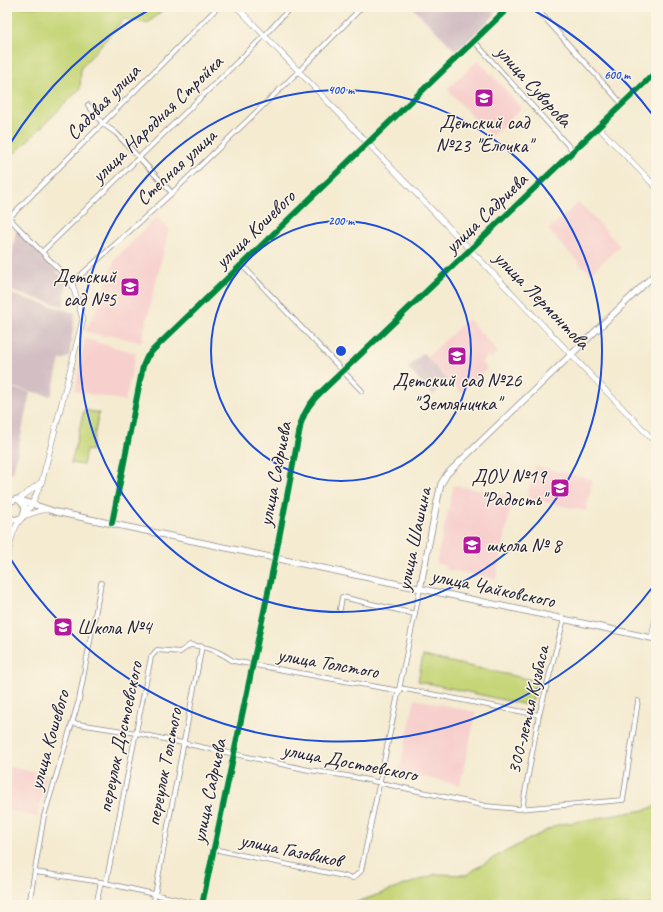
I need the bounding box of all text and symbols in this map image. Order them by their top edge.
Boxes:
street label: улица Суворова [490,39,578,133]
street label: улица Народная Стройка [85,49,229,189]
street label: Садовая улица [61,58,146,145]
text: 600 m [604,67,631,83]
text: 400 m [328,82,355,98]
school or university icon: Детский сад №23 "Ёлочка" [473,87,495,109]
place label: Детский сад №23 "Ёлочка" [436,110,536,158]
street label: Степная улица [131,122,223,211]
street label: улица Садриева [439,167,534,259]
street label: улица Кошевого [209,184,301,274]
text: 200 m [328,213,355,229]
street label: улица Лермонтова [488,245,596,355]
place label: Детский сад №5 [53,264,118,312]
school or university icon: Детский сад №5 [119,276,141,298]
centre of rings [334,344,348,358]
school or university icon: Детский сад №26 "Земляничка" [446,345,468,367]
place label: Детский сад №26 "Земляничка" [392,368,523,416]
street label: улица Садриева [252,419,298,529]
place label: ДОУ №19 "Радость" [472,464,550,512]
school or university icon: ДОУ №19 "Радость" [549,477,571,499]
street label: улица Шашина [391,484,437,594]
place label: школа № 8 [486,533,563,558]
school or university icon: школа № 8 [461,534,483,556]
street label: улица Чайковского [428,563,558,613]
place label: Школа №4 [77,615,153,640]
school or university icon: Школа №4 [52,616,74,638]
street label: улица Толстого [275,642,381,684]
street label: 300-летия Кузбаса [501,642,555,777]
street label: переулок Достоевского [92,658,148,815]
street label: улица Кошевого [23,686,75,794]
street label: переулок Толстого [140,705,188,828]
street label: улица Садриева [186,736,232,846]
street label: улица Достоевского [280,737,421,788]
street label: улица Газовиков [237,827,348,874]

